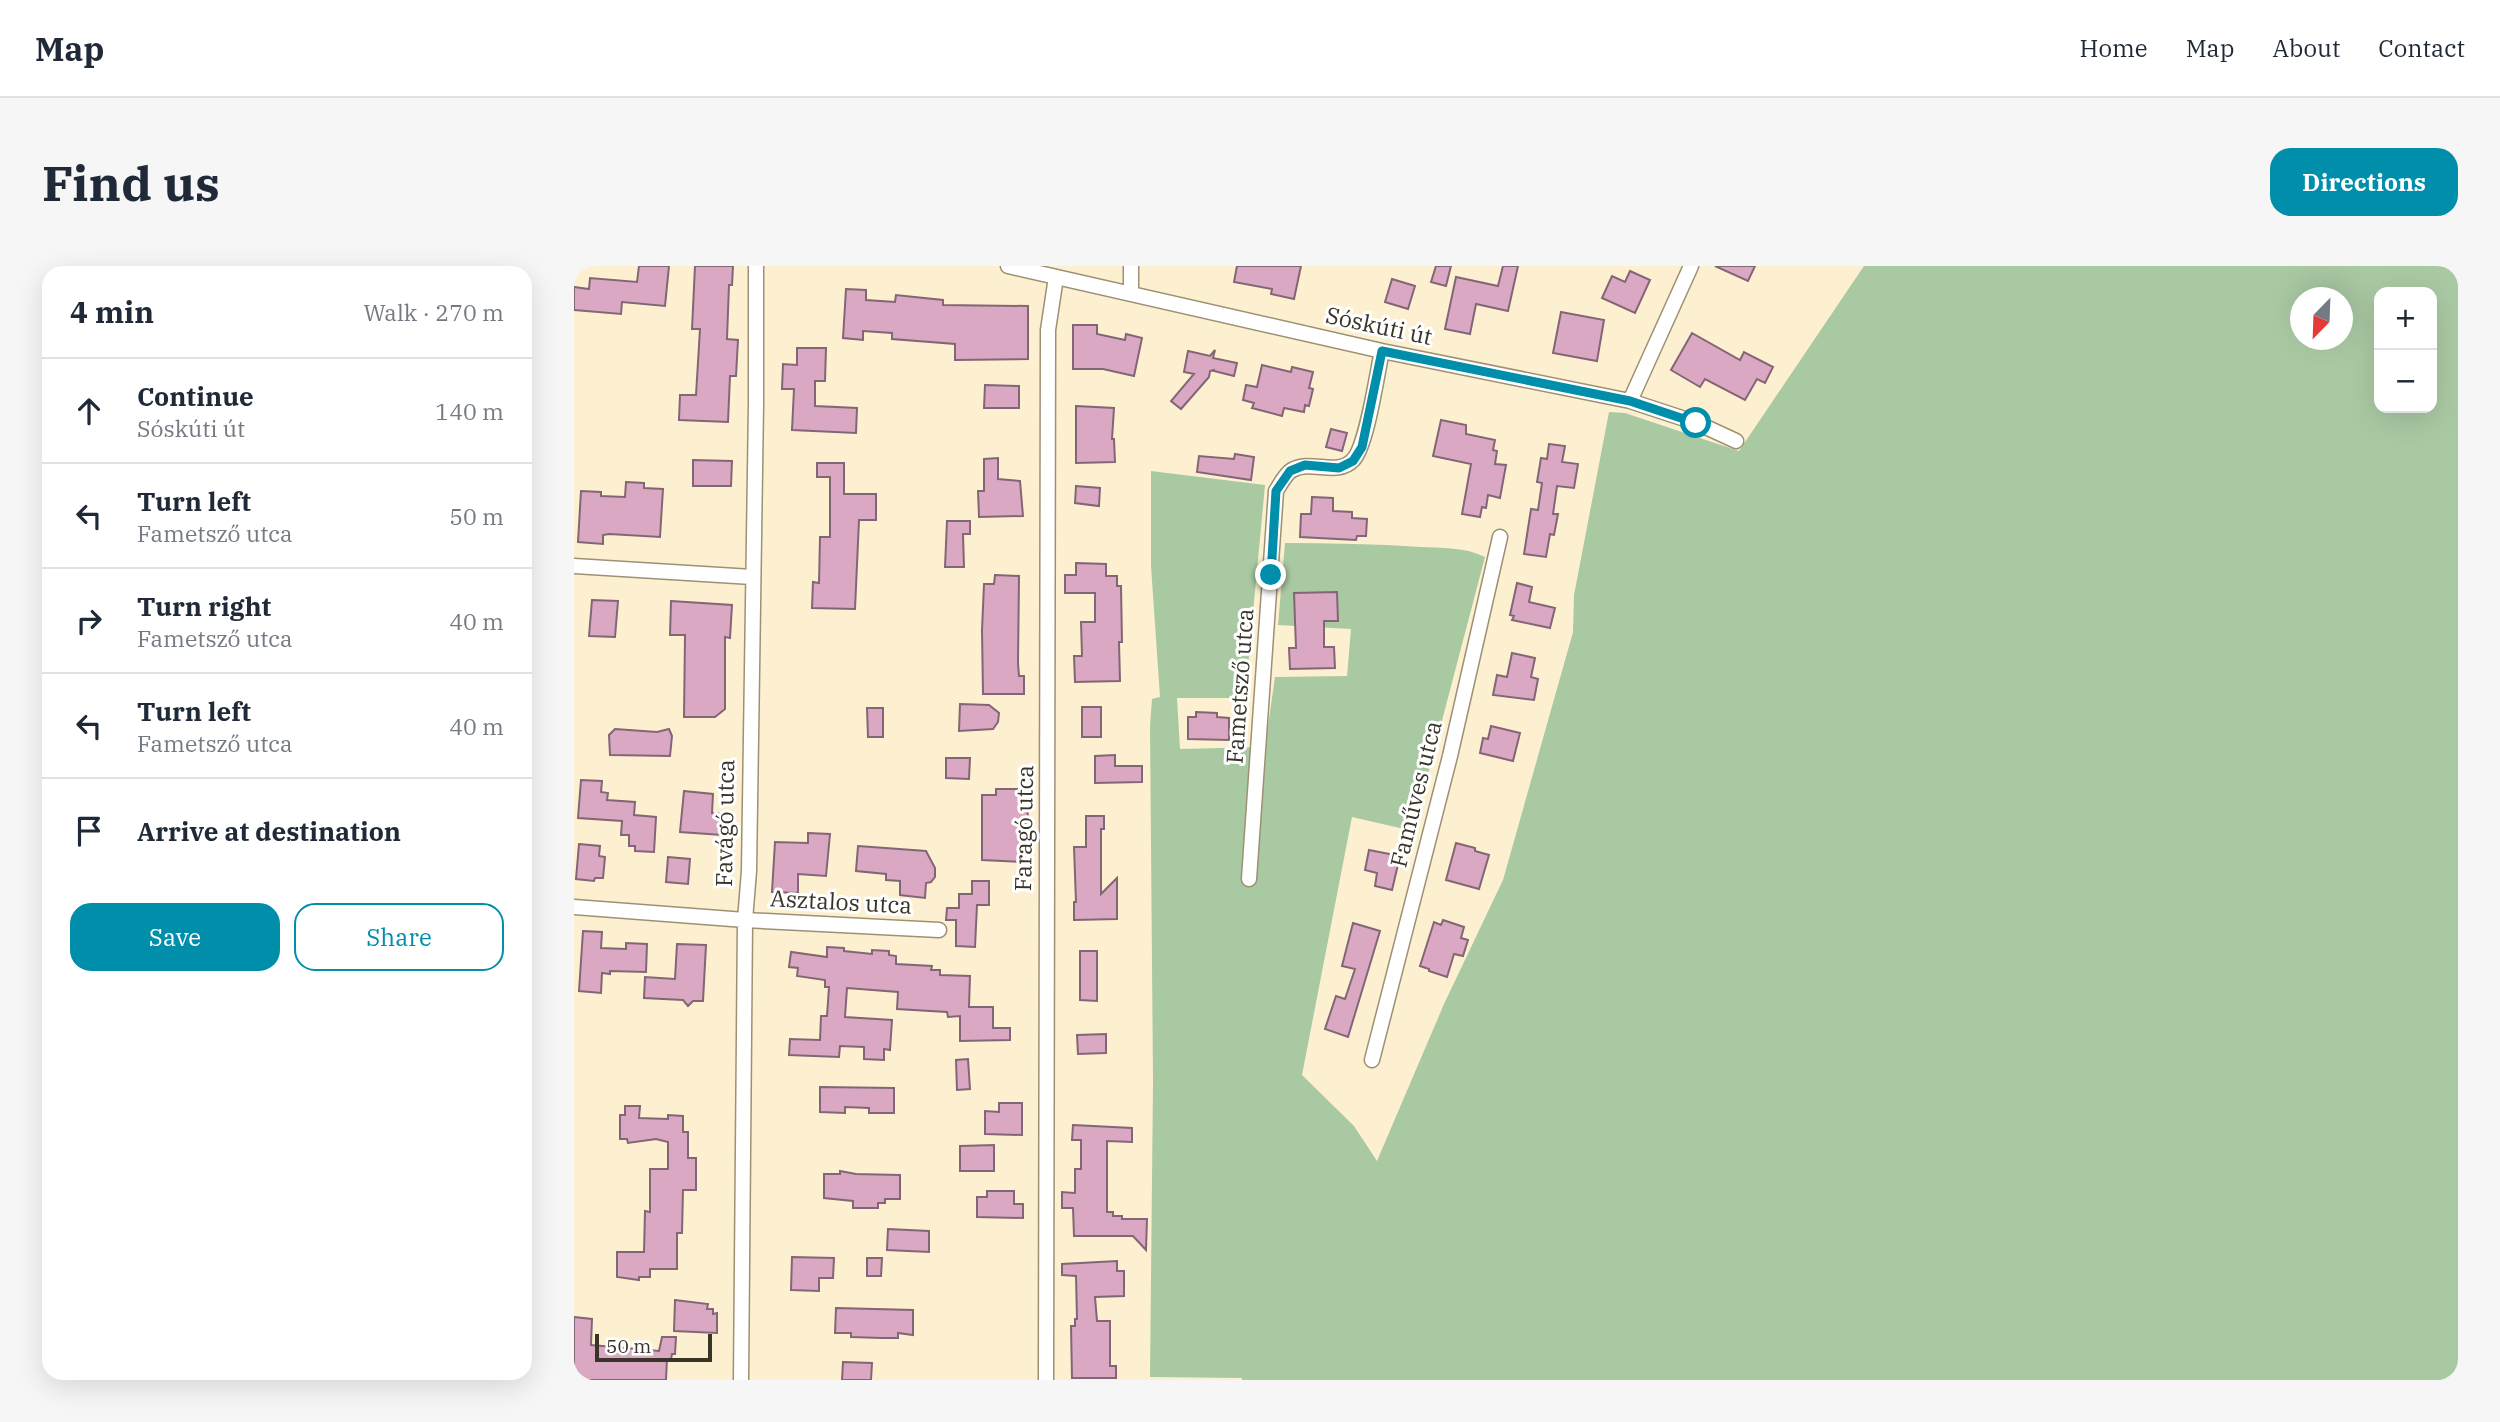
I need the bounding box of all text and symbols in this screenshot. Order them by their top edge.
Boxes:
text: Map [35,27,104,70]
text: Home [2080,32,2148,64]
text: Map [2186,32,2234,64]
text: About [2272,32,2340,64]
text: Contact [2378,32,2465,64]
button: Directions [2270,148,2458,216]
text: Find us [42,151,220,214]
north arrow [2290,287,2353,350]
map controls [2374,287,2437,413]
button: + [2374,287,2437,350]
text: 4 min [70,292,154,331]
text: Walk · 270 m [363,297,504,327]
street label: Sóskúti út [1323,299,1435,351]
button: − [2374,350,2437,413]
text: Continue [137,379,254,413]
icon: ahead [70,392,108,430]
text: 140 m [435,396,504,426]
route start [1680,407,1711,438]
text: Sóskúti út [137,413,245,443]
text: Turn left [137,484,251,518]
icon: left [70,497,108,535]
text: 50 m [449,501,504,531]
text: Fametsző utca [137,518,293,548]
route end [1255,559,1286,590]
text: Turn right [137,589,271,623]
icon: right [70,602,108,640]
text: 40 m [449,606,504,636]
street label: Fametsző utca [1219,607,1259,765]
text: Fametsző utca [137,623,293,653]
text: Turn left [137,694,251,728]
icon: left [70,707,108,745]
text: 40 m [449,711,504,741]
street label: Faműves utca [1382,717,1448,870]
text: Fametsző utca [137,728,293,758]
street label: Favágó utca [708,759,740,887]
street label: Faragó utca [1007,765,1039,891]
icon: arrive [70,812,108,850]
text: Arrive at destination [137,814,401,848]
street label: Asztalos utca [769,882,913,920]
button: Save [70,903,280,971]
button: Share [294,903,504,971]
scale bar [595,1331,712,1363]
text: 50 m [606,1334,651,1358]

